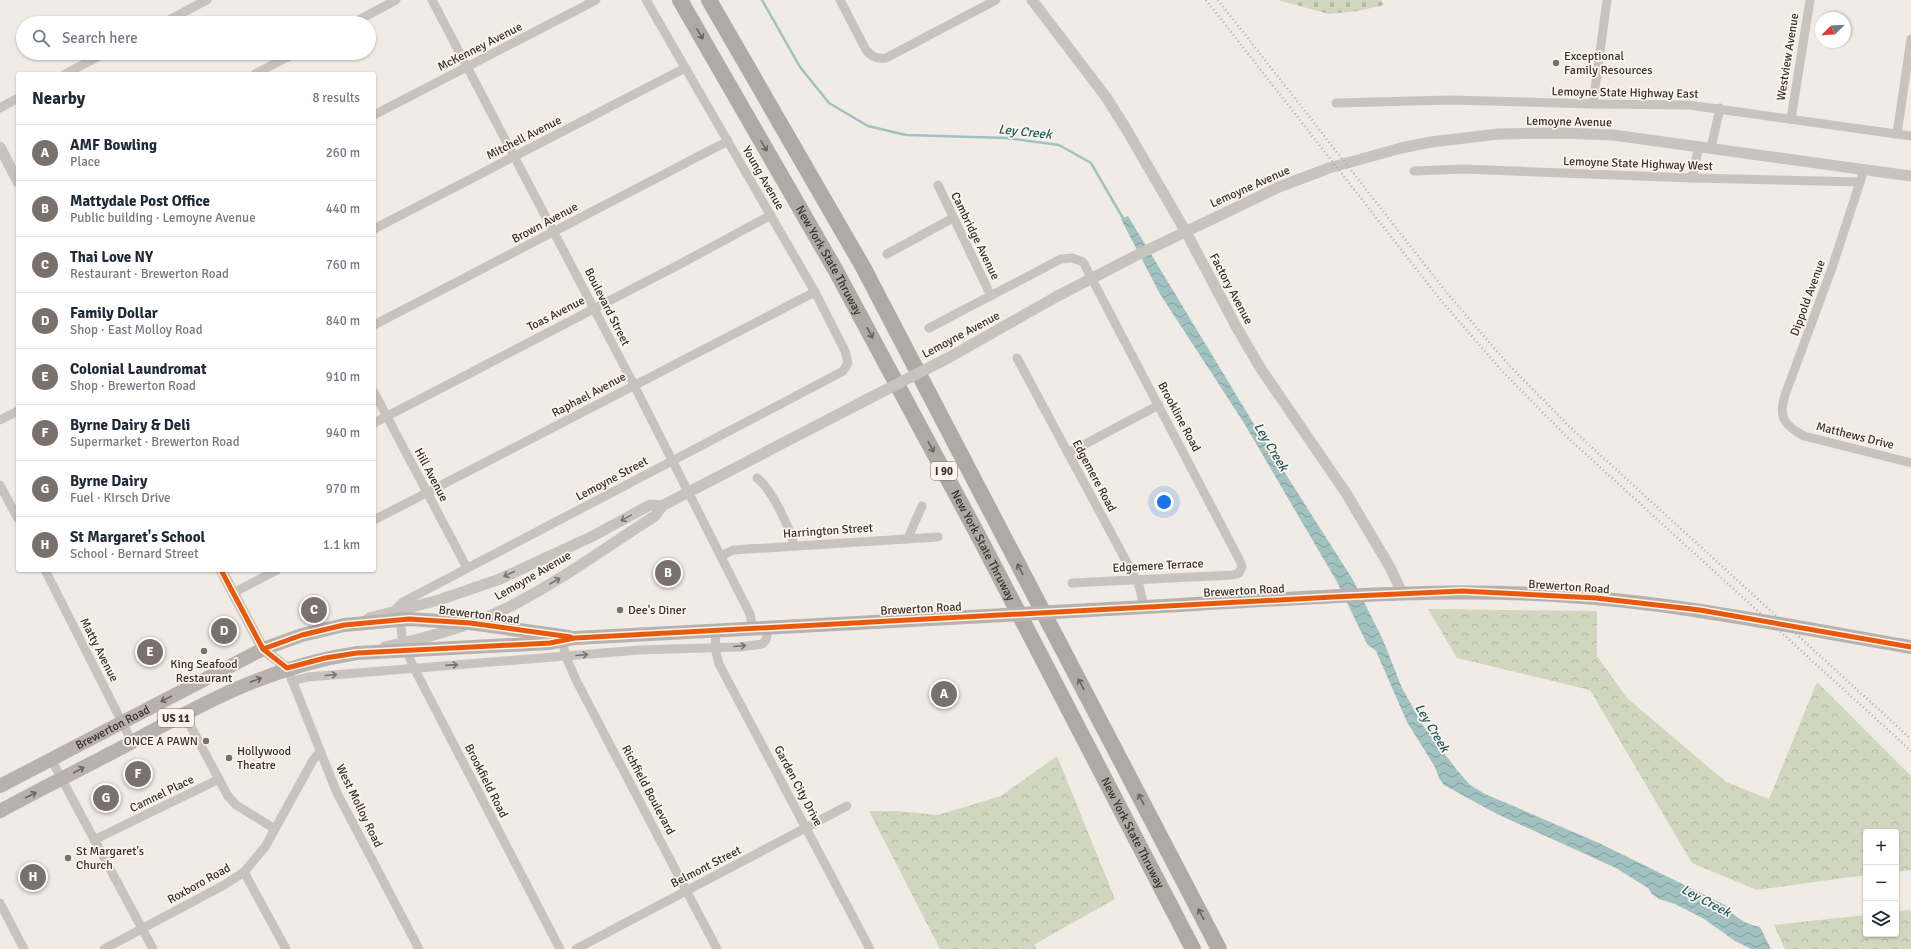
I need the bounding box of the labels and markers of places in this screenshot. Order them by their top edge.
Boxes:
place label: Exceptional Family Resources [1564,49,1653,78]
marker: Exceptional Family Resources [1551,58,1561,68]
pin: B [655,558,681,588]
pin: C [301,595,327,625]
place label: Dee's Diner [628,603,687,618]
marker: Dee's Diner [615,605,625,615]
pin: D [211,616,237,646]
pin: E [137,637,163,667]
marker: King Seafood Restaurant [199,646,209,656]
place label: King Seafood Restaurant [170,657,238,686]
pin: A [931,679,957,709]
place label: ONCE A PAWN [124,734,198,749]
marker: ONCE A PAWN [201,736,211,746]
place label: Hollywood Theatre [237,744,291,773]
marker: Hollywood Theatre [224,753,234,763]
pin: F [125,759,151,789]
pin: G [93,783,119,813]
place label: St Margaret's Church [76,844,144,873]
marker: St Margaret's Church [63,853,73,863]
pin: H [20,862,46,892]

